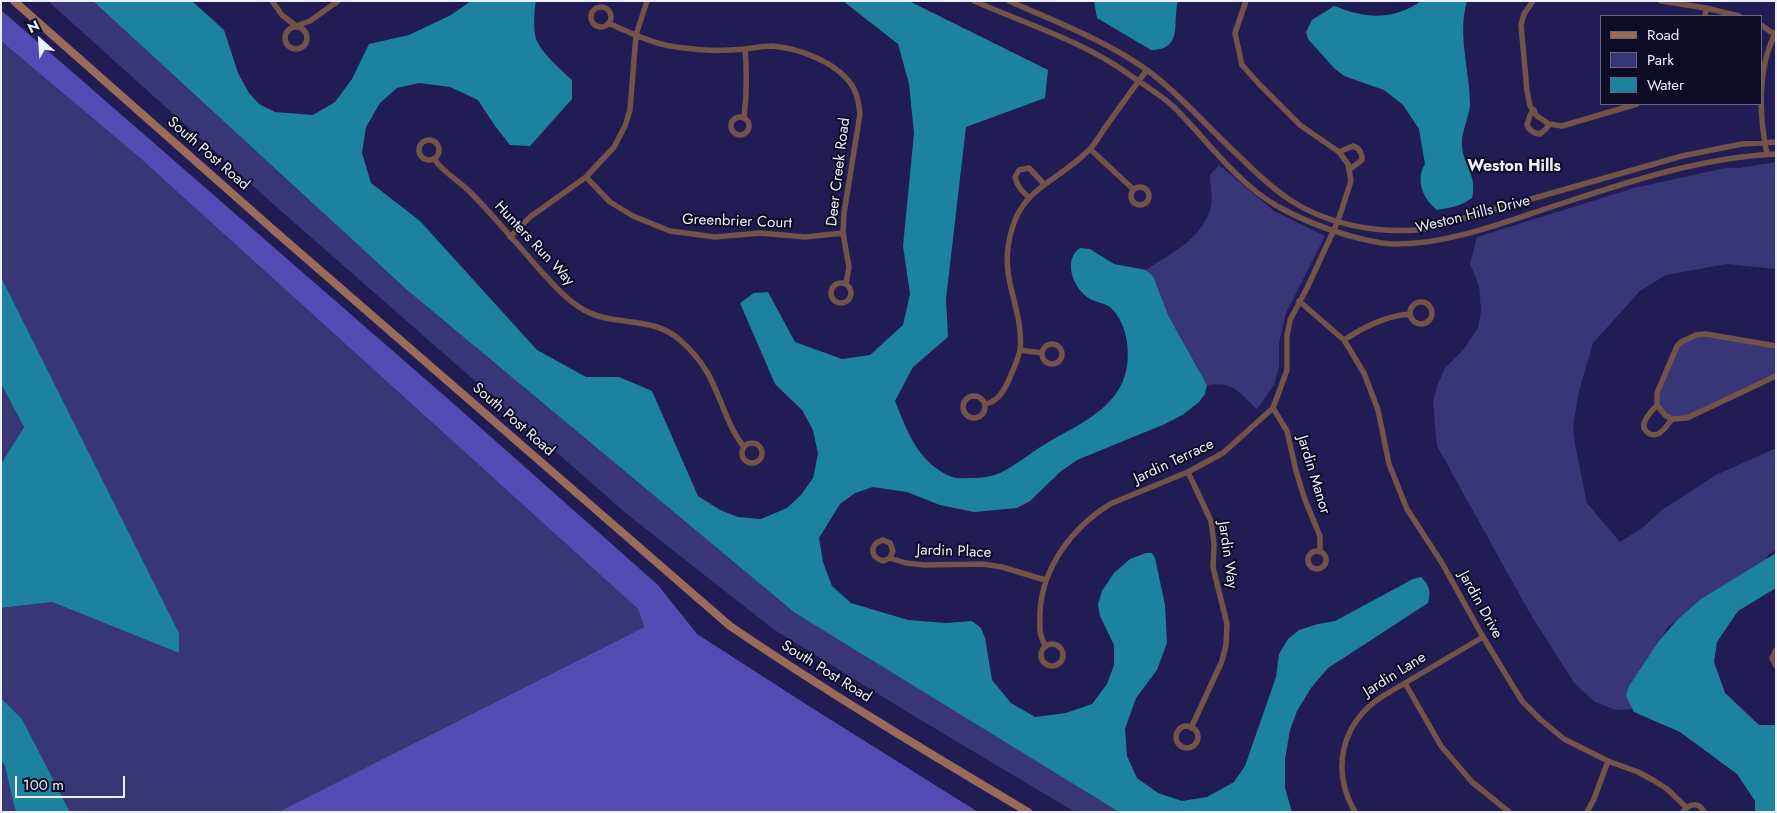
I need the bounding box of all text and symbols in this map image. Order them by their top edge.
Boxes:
north arrow [15,15,65,65]
text: N [24,15,43,38]
legend [1600,15,1762,105]
text: Road [1647,24,1679,46]
text: Park [1647,49,1674,71]
text: Water [1647,74,1684,96]
street label: South Post Road [163,114,253,194]
street label: Deer Creek Road [823,117,855,227]
district label: Weston Hills [1467,157,1561,177]
street label: Weston Hills Drive [1414,192,1532,238]
street label: Hunters Run Way [490,198,578,290]
street label: Greenbrier Court [682,211,792,233]
street label: South Post Road [468,380,558,460]
street label: Jardin Manor [1292,433,1334,517]
street label: Jardin Terrace [1131,436,1217,488]
street label: Jardin Way [1213,520,1241,590]
street label: Jardin Place [916,542,992,562]
street label: Jardin Drive [1454,568,1506,642]
street label: South Post Road [778,637,874,707]
street label: Jardin Lane [1360,649,1430,701]
scale bar [18,766,128,798]
text: 100 m [23,774,64,796]

